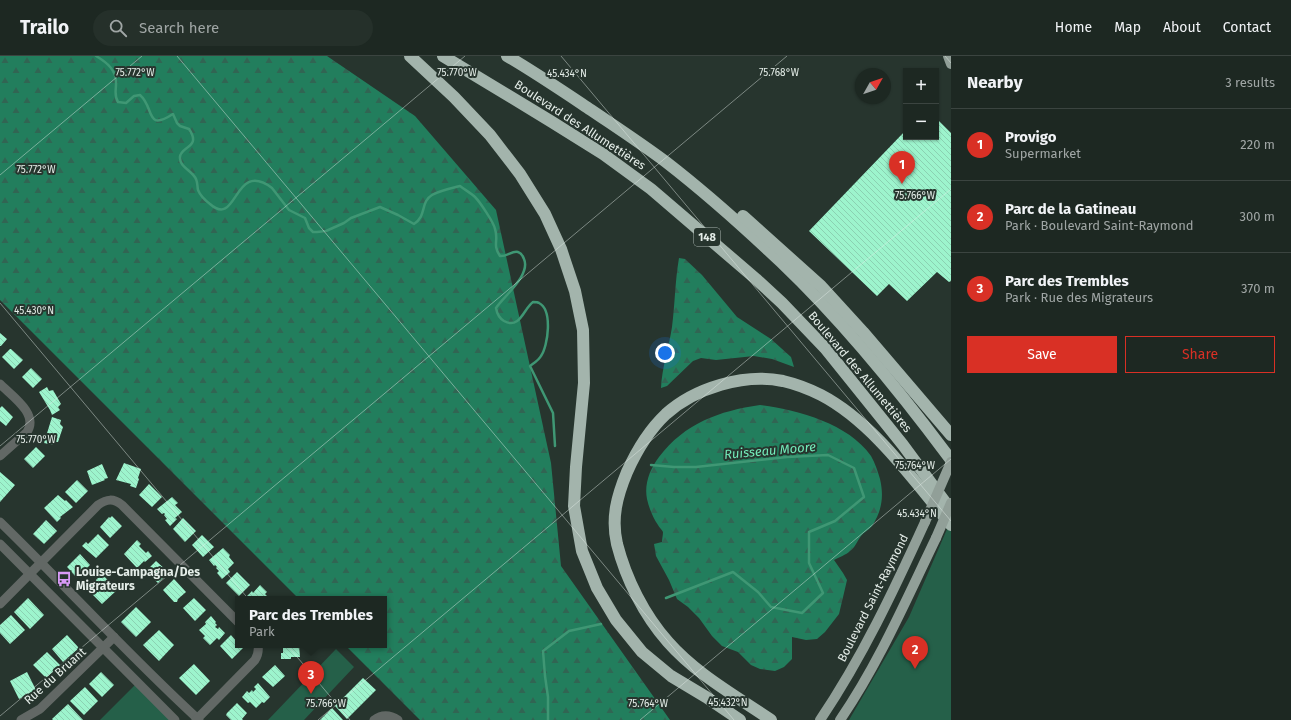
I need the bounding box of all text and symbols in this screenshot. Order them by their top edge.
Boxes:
search box [93,10,373,46]
text: Trailo [20,16,69,39]
icon: search [107,17,129,39]
text: Search here [139,19,219,37]
text: Home [1055,19,1092,36]
text: Map [1114,19,1141,36]
text: About [1163,19,1201,36]
text: Contact [1223,19,1271,36]
text: 75.772°W [116,67,155,79]
text: 75.770°W [437,67,478,79]
text: 75.768°W [759,67,800,79]
text: 45.434°N [547,68,587,80]
north arrow [855,68,891,104]
map controls [903,68,939,140]
button: + [903,68,939,104]
text: Nearby [967,72,1022,93]
text: 3 results [1225,75,1275,90]
street label: Boulevard des Allumettières [512,77,648,173]
button: − [903,104,939,140]
text: Provigo [1005,128,1057,146]
text: 1 [977,137,983,152]
text: 220 m [1240,137,1275,152]
text: Supermarket [1005,146,1081,161]
pin: 1 [889,151,915,184]
text: 75.772°W [17,164,56,176]
text: 75.766°W [895,190,936,202]
text: Parc de la Gatineau [1005,200,1136,218]
text: 2 [977,209,983,224]
text: 300 m [1239,209,1275,224]
text: Park · Boulevard Saint-Raymond [1005,218,1194,233]
road number: 148 [694,228,720,246]
text: Parc des Trembles [1005,272,1129,290]
text: 3 [977,281,983,296]
text: 370 m [1241,281,1275,296]
text: Park · Rue des Migrateurs [1005,290,1153,305]
text: 45.430°N [14,305,54,317]
street label: Boulevard des Allumettières [805,309,915,436]
button: Save [967,336,1117,373]
button: Share [1125,336,1275,373]
your location [655,343,675,363]
text: 75.770°W [16,434,57,446]
water label: Ruisseau Moore [724,439,817,462]
text: 75.764°W [895,460,936,472]
text: 45.434°N [897,508,937,520]
street label: Boulevard Saint-Raymond [835,532,911,664]
place label: Louise-Campagna/Des Migrateurs [76,565,200,593]
bus stop icon: Louise-Campagna/Des Migrateurs [55,570,73,588]
popup [235,596,387,648]
text: Parc des Trembles [249,606,373,624]
text: Park [249,624,275,639]
pin: 2 [902,636,928,669]
street label: Rue du Bruant [21,644,89,707]
pin: 3 [298,661,324,694]
text: 45.432°N [708,697,748,709]
text: 75.766°W [306,698,347,710]
text: 75.764°W [628,698,669,710]

